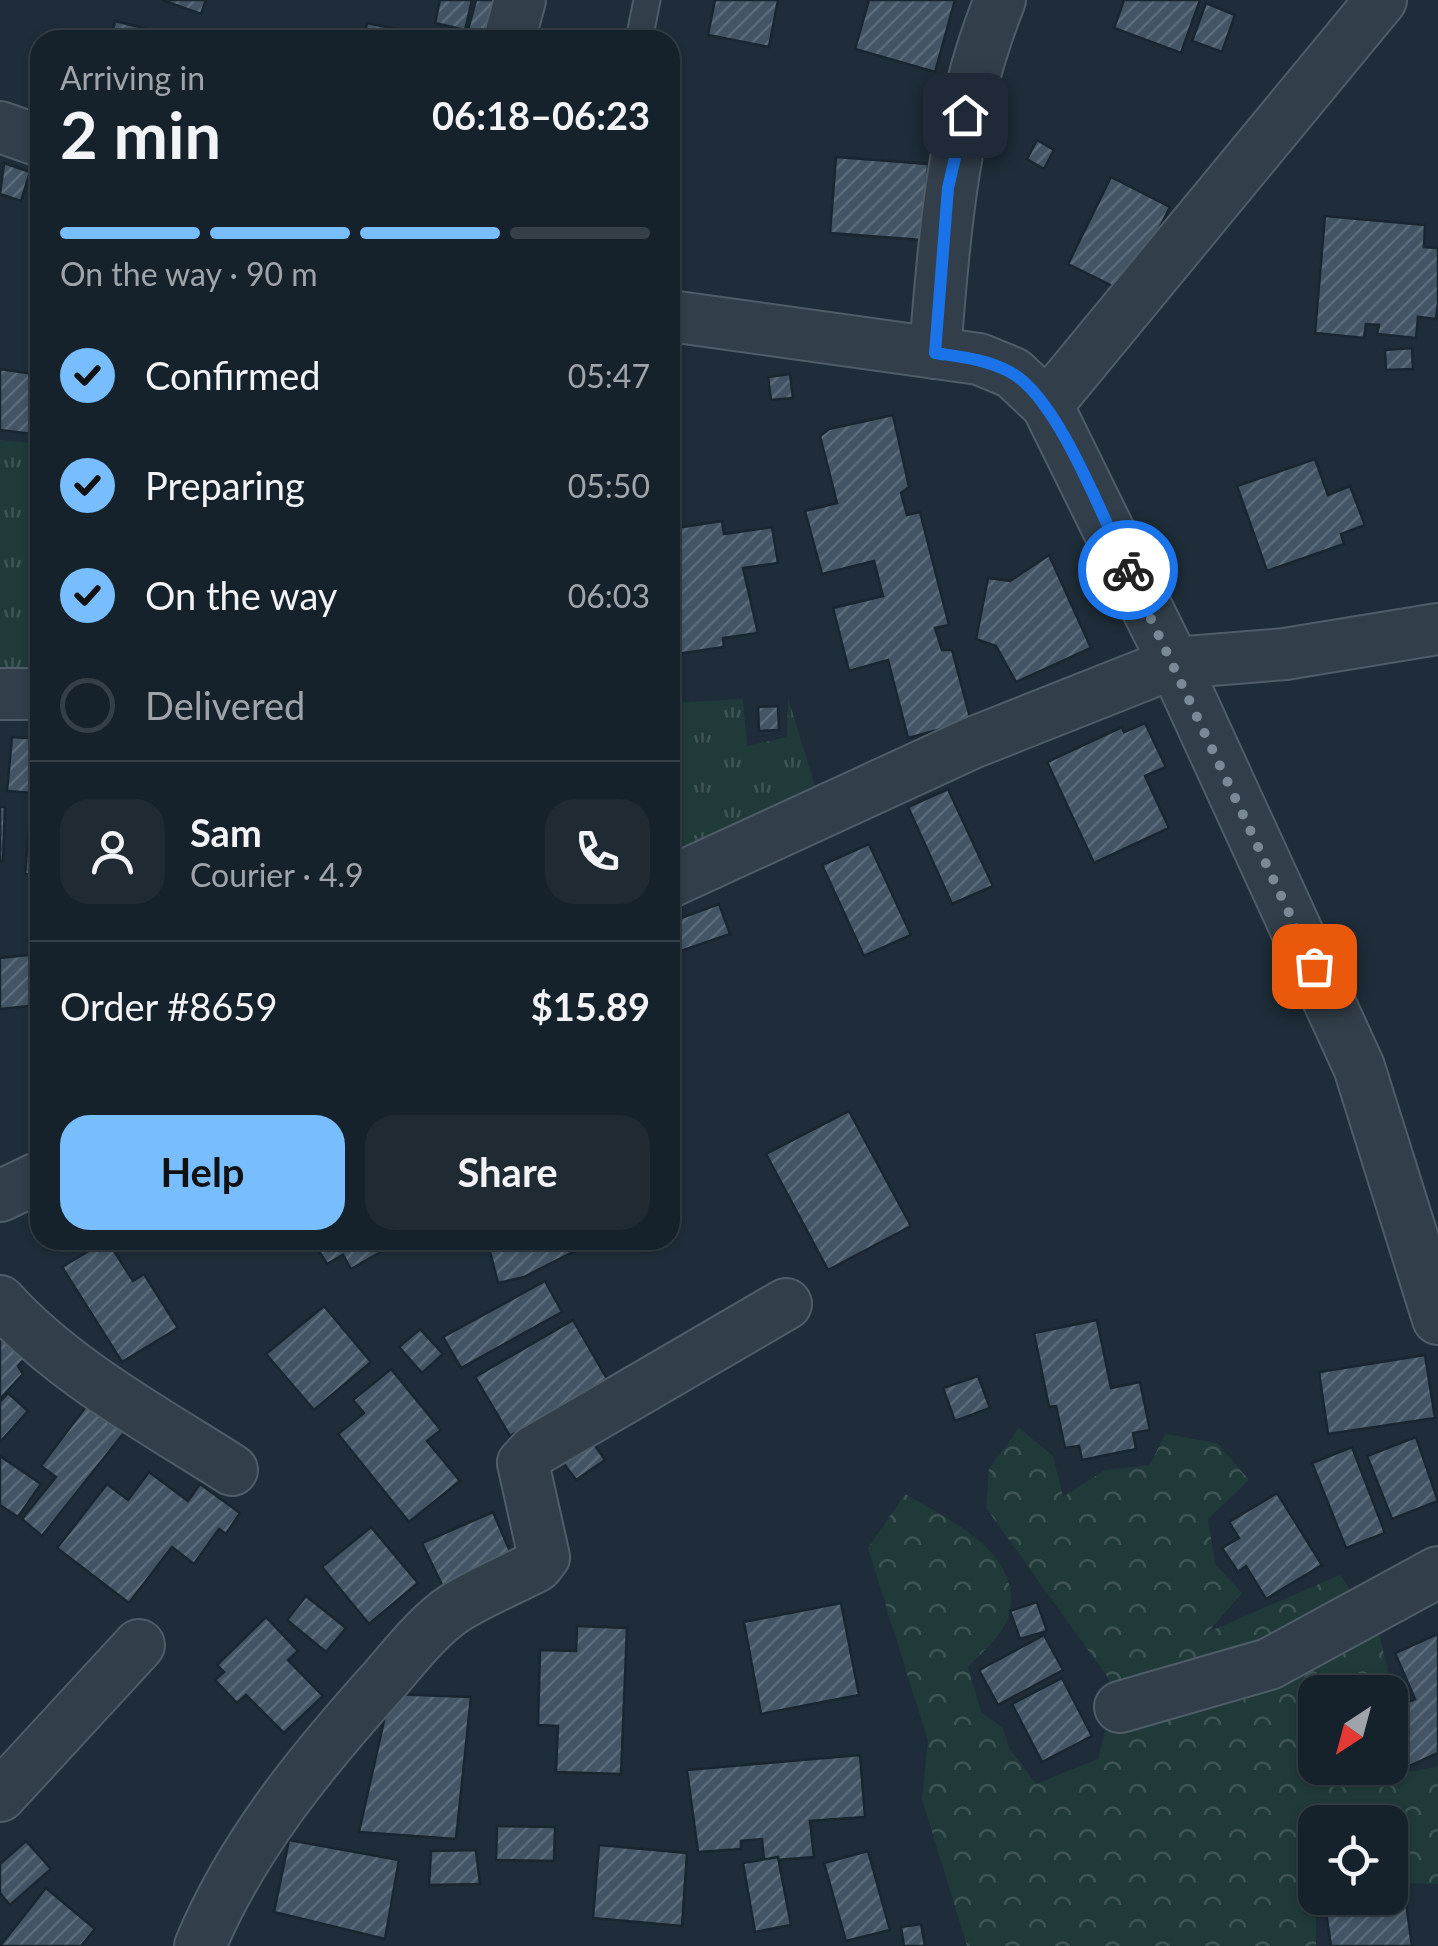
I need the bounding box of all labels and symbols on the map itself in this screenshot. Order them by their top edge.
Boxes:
pin [923,73,1008,158]
courier [1078,520,1178,620]
pin [1272,924,1357,1009]
north arrow [1298,1675,1408,1785]

